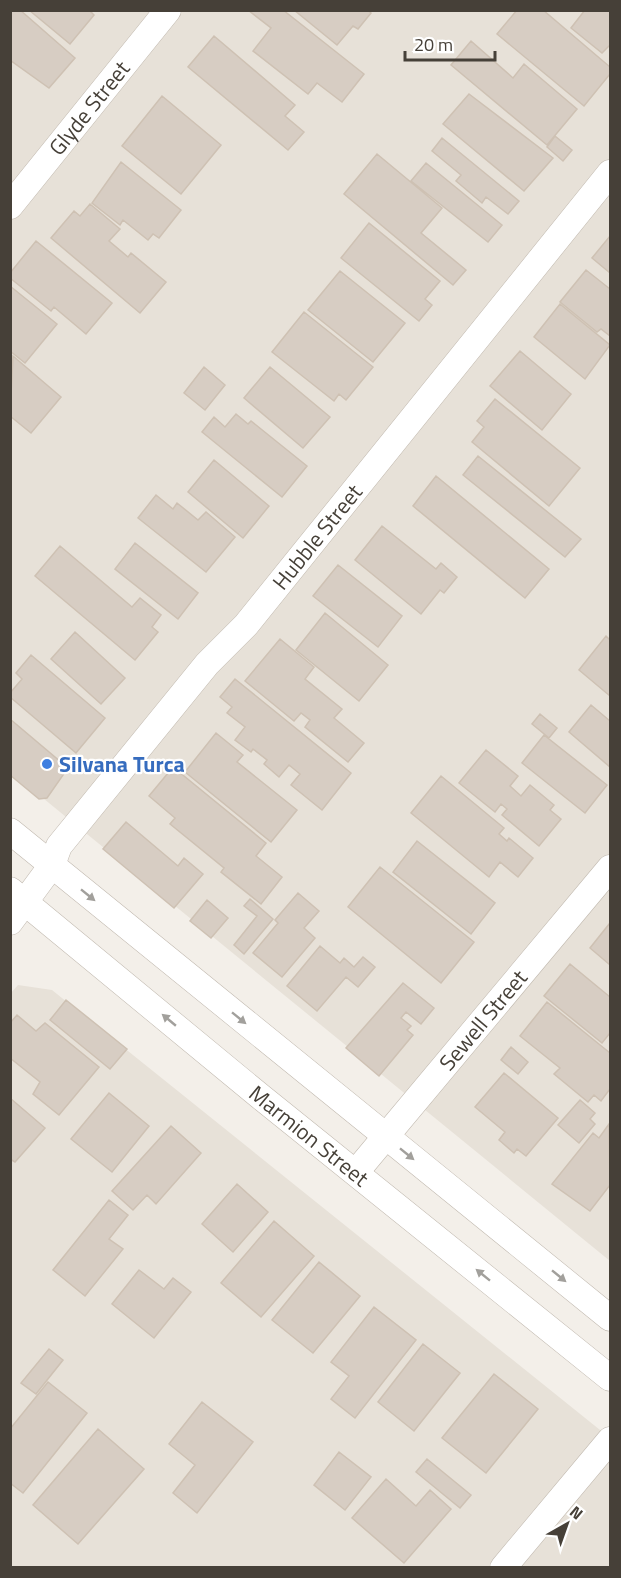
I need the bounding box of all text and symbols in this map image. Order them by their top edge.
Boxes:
scale bar [405,24,495,62]
text: 20 m [414,31,453,58]
street label: Glyde Street [40,53,138,163]
street label: Hubble Street [264,476,370,597]
place label: Silvana Turca [59,747,185,781]
marker: Silvana Turca [40,757,54,771]
one-way arrow [80,888,96,901]
street label: Sewell Street [431,962,535,1078]
one-way arrow [231,1012,247,1025]
one-way arrow [161,1015,176,1027]
street label: Marmion Street [242,1077,377,1195]
one-way arrow [400,1147,415,1159]
one-way arrow [475,1269,491,1282]
one-way arrow [551,1270,567,1283]
north arrow [537,1494,597,1554]
text: N [565,1500,589,1525]

